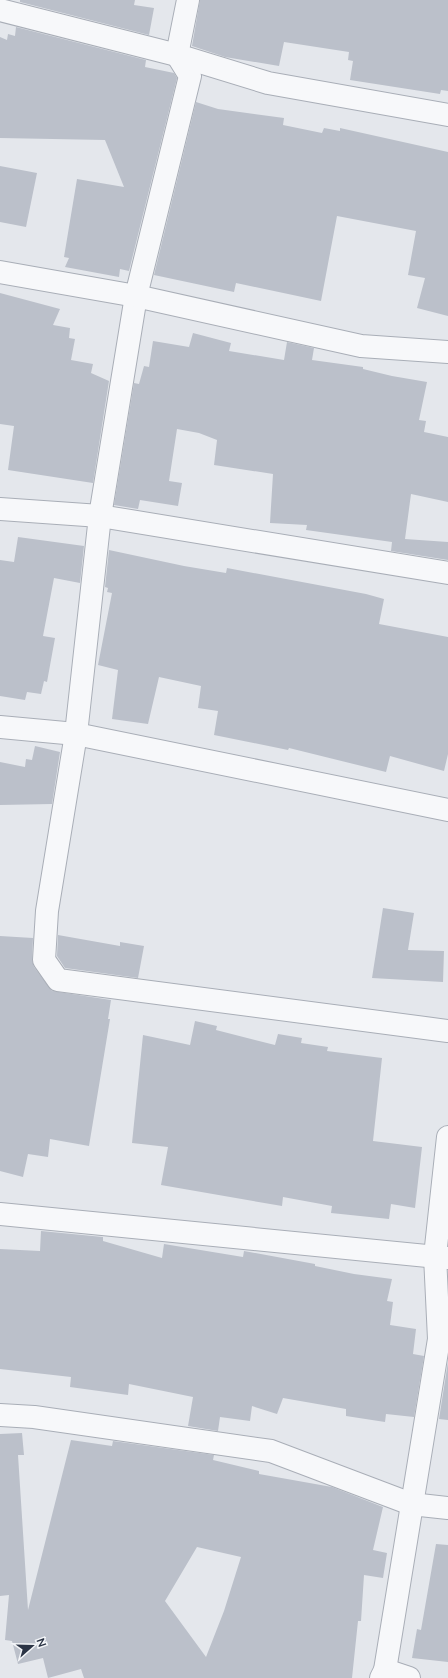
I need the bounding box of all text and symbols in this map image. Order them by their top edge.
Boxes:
north arrow [12,1626,52,1666]
text: N [34,1636,49,1649]

